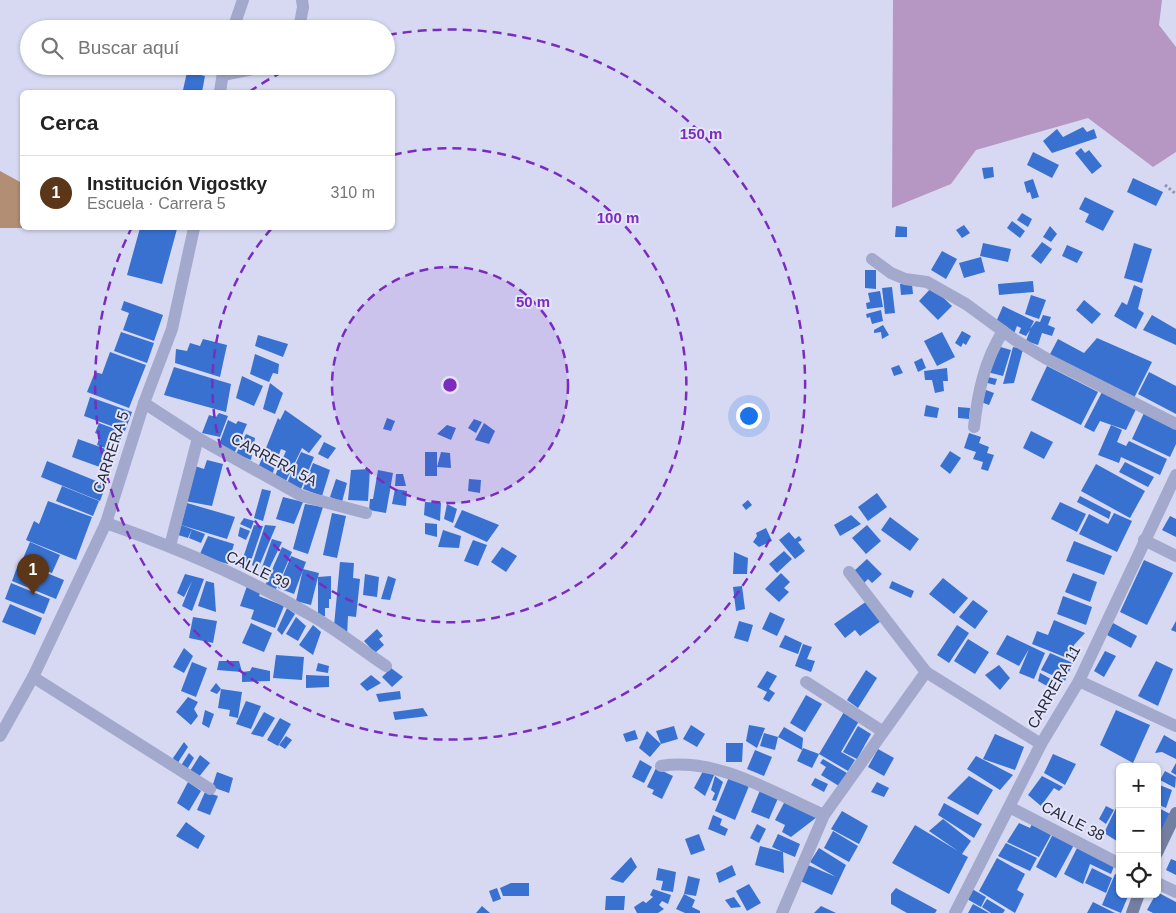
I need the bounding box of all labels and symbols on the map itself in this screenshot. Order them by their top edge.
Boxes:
text: 150 m [680,125,722,142]
text: 100 m [597,209,639,226]
text: 50 m [516,293,550,310]
centre of rings [441,376,459,394]
your location [736,403,762,429]
street label: CARRERA 5 [89,409,132,495]
street label: CARRERA 5A [228,430,320,489]
street label: CALLE 39 [224,547,293,592]
pin: 1 [17,554,49,595]
street label: CARRERA 11 [1024,642,1083,731]
street label: CALLE 38 [1039,797,1108,844]

